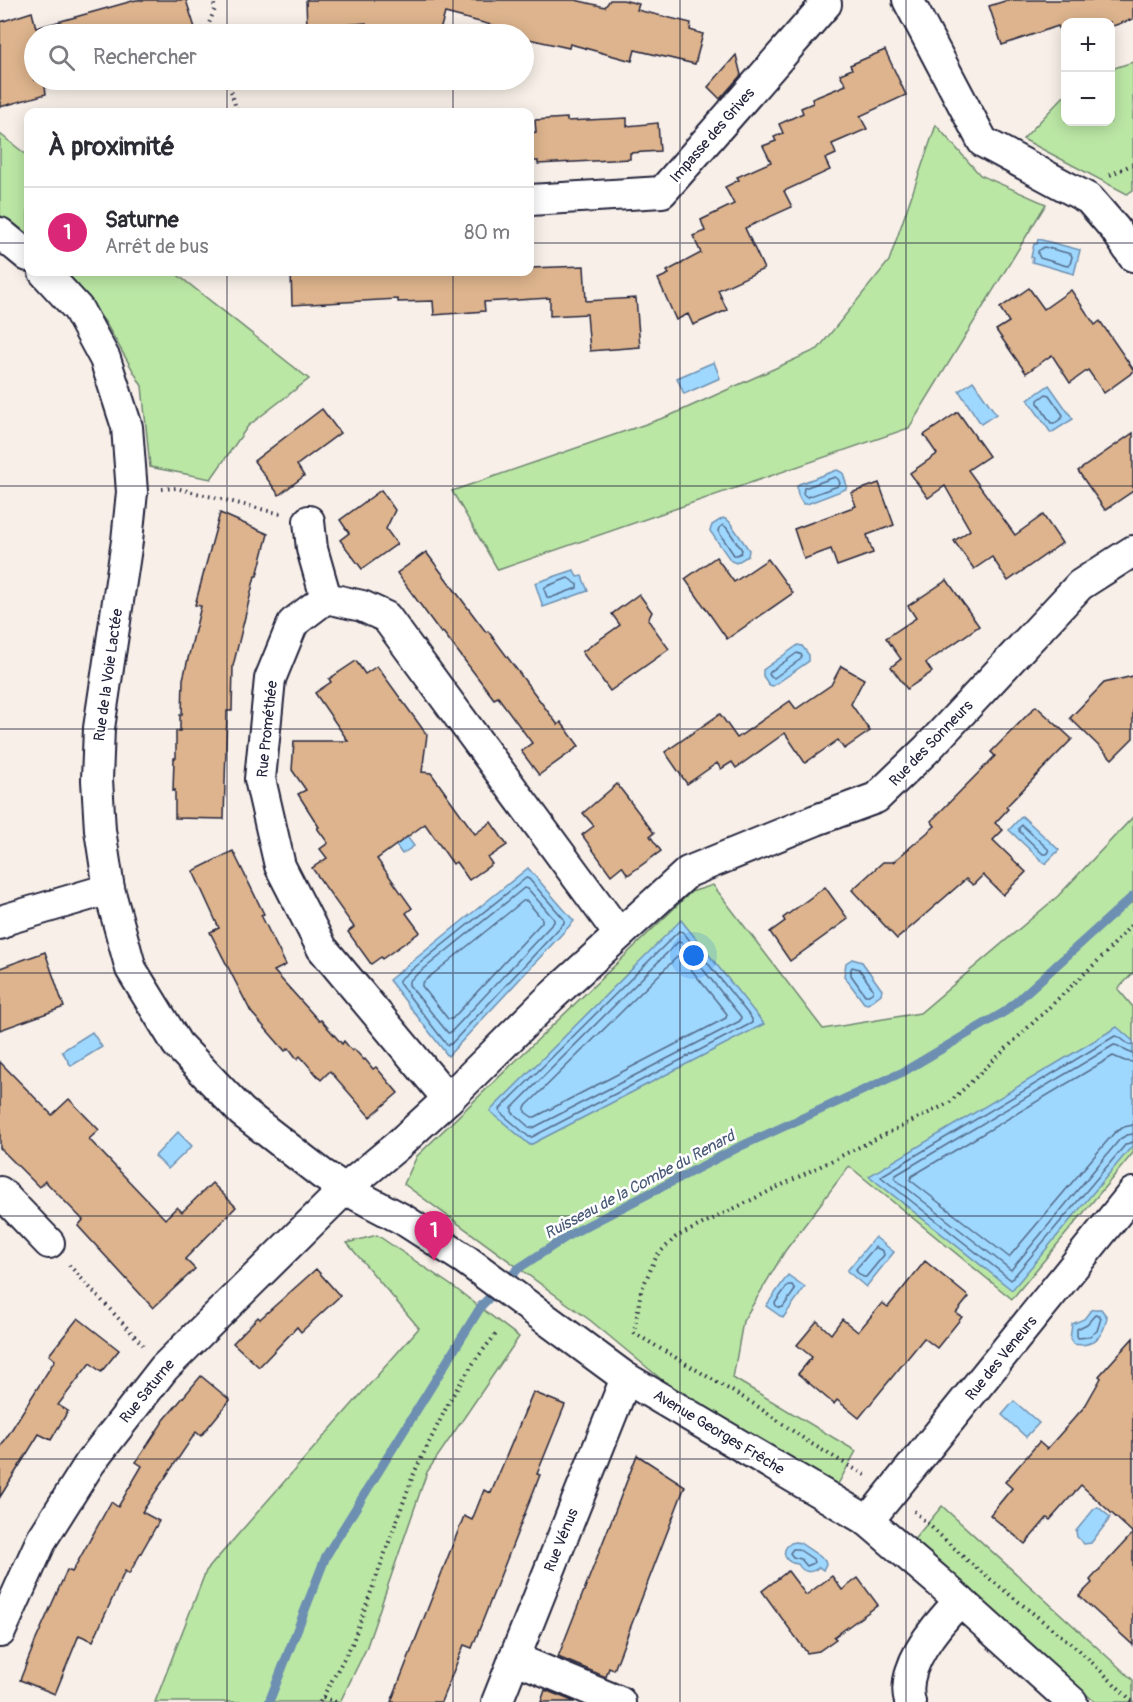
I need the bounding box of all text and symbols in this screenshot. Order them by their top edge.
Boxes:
map controls [1061,18,1115,126]
button: + [1061,18,1115,72]
search box [24,24,534,90]
icon: search [45,41,78,74]
text: Rechercher [93,43,197,71]
button: − [1061,72,1115,126]
street label: Impasse des Grives [666,84,759,187]
text: À proximité [48,131,175,163]
text: Saturne [105,206,178,234]
text: 1 [64,220,71,245]
text: 80 m [464,220,510,245]
text: Arrêt de bus [105,234,208,259]
street label: Rue de la Voie Lactée [90,607,127,743]
street label: Rue Prométhée [253,679,282,778]
street label: Rue des Sonneurs [885,696,977,790]
your location [679,941,708,970]
water label: Ruisseau de la Combe du Renard [541,1125,740,1244]
pin: 1 [414,1212,454,1261]
street label: Rue des Veneurs [961,1312,1041,1404]
street label: Rue Saturne [116,1355,179,1427]
street label: Avenue Georges Frêche [650,1386,788,1479]
street label: Rue Vénus [540,1505,583,1575]

